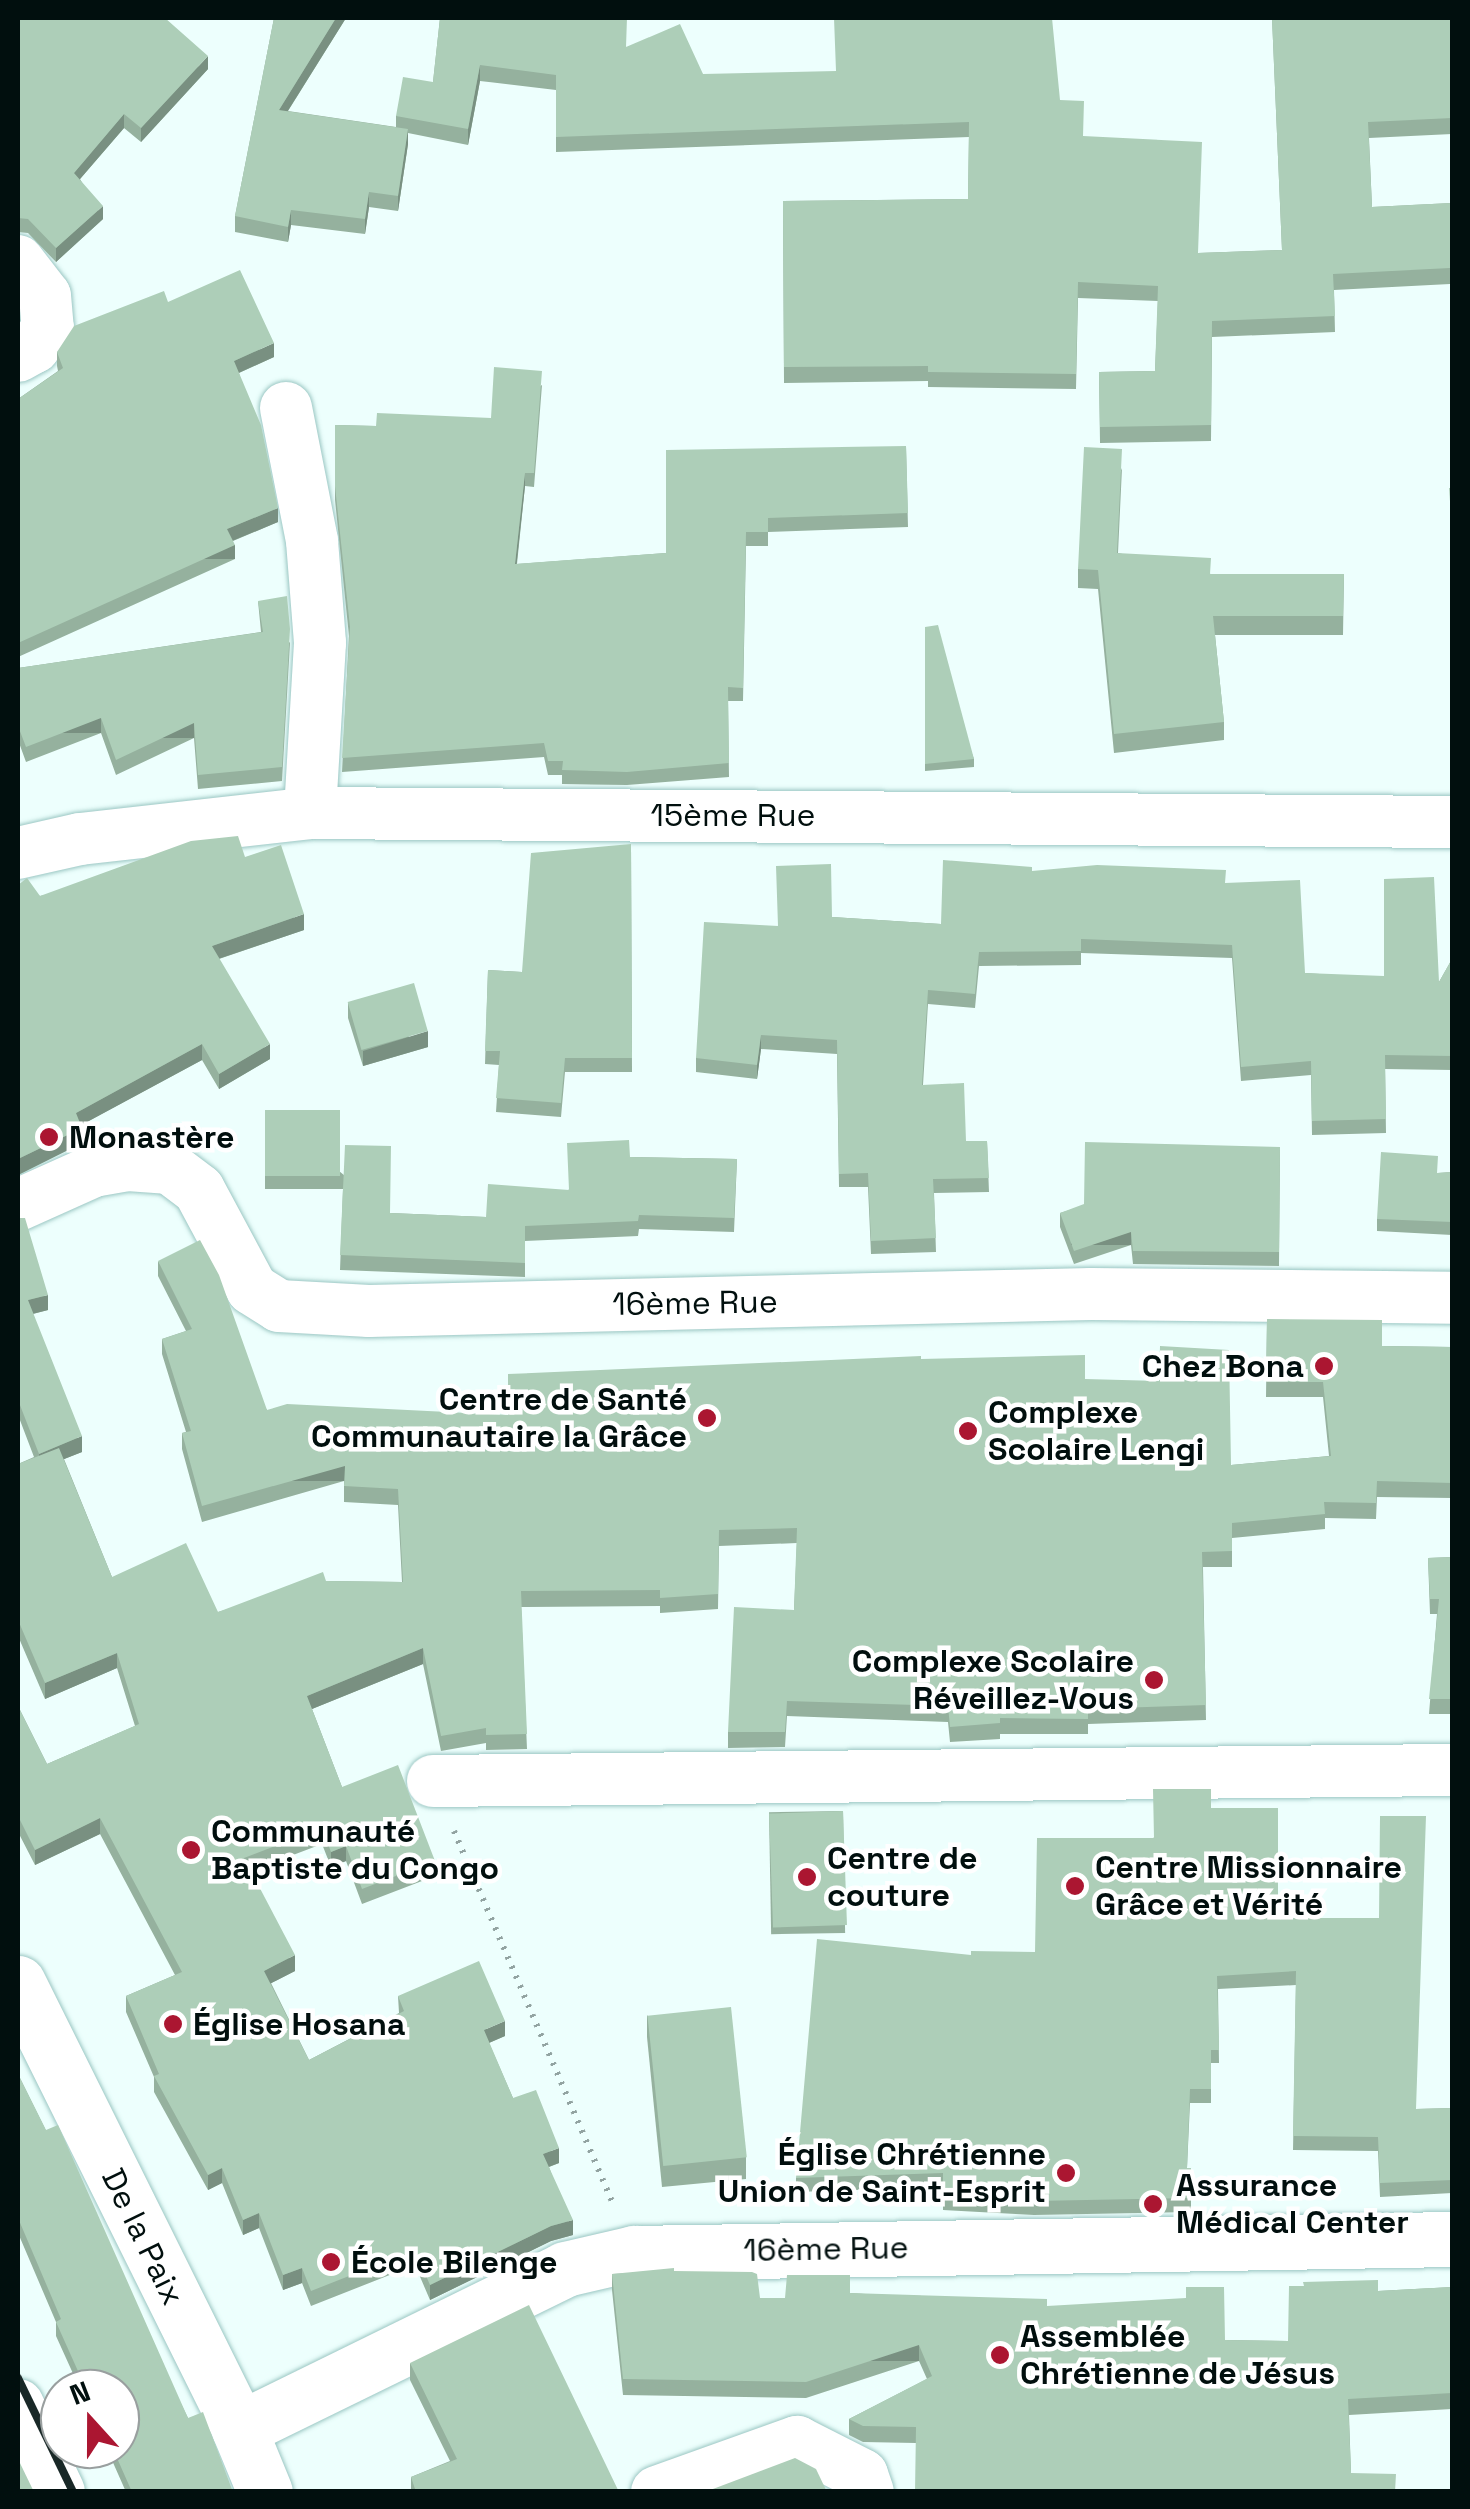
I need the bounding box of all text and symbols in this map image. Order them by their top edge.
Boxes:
street label: 15ème Rue [651,796,815,834]
place label: Monastère [69,1118,234,1156]
marker: Monastère [38,1126,60,1148]
street label: 16ème Rue [612,1282,778,1324]
place label: Chez Bona [1142,1347,1304,1385]
marker: Chez Bona [1313,1355,1335,1377]
place label: Centre de Santé Communautaire la Grâce [311,1381,687,1456]
place label: Complexe Scolaire Lengi [988,1394,1204,1469]
marker: Centre de Santé Communautaire la Grâce [696,1407,718,1429]
marker: Complexe Scolaire Lengi [957,1420,979,1442]
place label: Complexe Scolaire Réveillez-Vous [852,1643,1134,1718]
marker: Complexe Scolaire Réveillez-Vous [1143,1669,1165,1691]
place label: Communauté Baptiste du Congo [211,1813,499,1888]
marker: Communauté Baptiste du Congo [180,1839,202,1861]
place label: Centre de couture [827,1840,977,1915]
place label: Centre Missionnaire Grâce et Vérité [1095,1849,1402,1924]
marker: Centre de couture [796,1866,818,1888]
marker: Centre Missionnaire Grâce et Vérité [1064,1875,1086,1897]
place label: Église Hosana [193,2005,405,2043]
marker: Église Hosana [162,2013,184,2035]
place label: Église Chrétienne Union de Saint-Esprit [718,2136,1046,2211]
marker: Église Chrétienne Union de Saint-Esprit [1055,2162,1077,2184]
street label: De la Paix [94,2163,192,2311]
place label: Assurance Médical Center [1176,2167,1409,2242]
marker: Assurance Médical Center [1140,2191,1166,2217]
street label: 16ème Rue [743,2228,909,2270]
place label: École Bilenge [351,2243,557,2281]
marker: École Bilenge [320,2251,342,2273]
place label: Assemblée Chrétienne de Jésus [1020,2318,1335,2393]
marker: Assemblée Chrétienne de Jésus [989,2344,1011,2366]
north arrow [40,2369,140,2469]
text: N [65,2373,95,2413]

